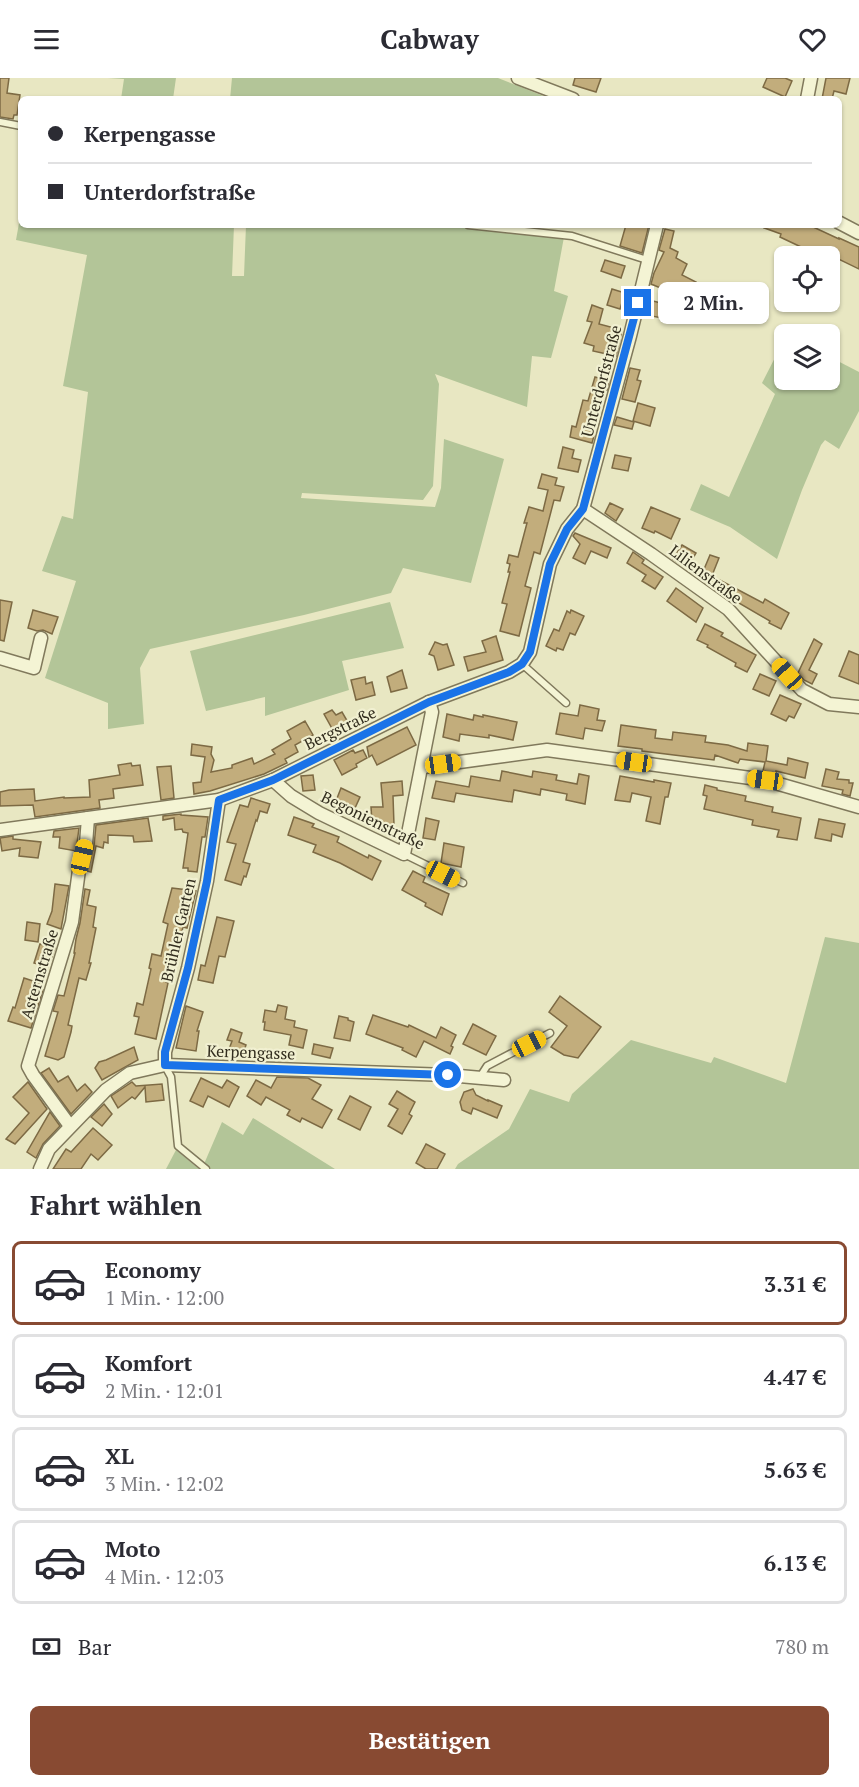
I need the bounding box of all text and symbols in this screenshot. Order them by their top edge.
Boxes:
text: Cabway [380,21,479,57]
icon: menu [30,23,63,56]
icon: heart [796,23,829,56]
text: Kerpengasse [84,119,216,148]
text: Unterdorfstraße [84,177,256,206]
map controls [774,246,840,390]
button: locate [774,246,840,312]
callout: 2 Min. [659,282,770,324]
route end [624,289,651,316]
text: 2 Min. [683,289,744,316]
street label: Unterdorfstraße [575,323,627,439]
button: layers [774,324,840,390]
street label: Lilienstraße [665,539,747,609]
car [768,655,806,693]
street label: Bergstraße [300,701,380,755]
car [615,751,653,773]
car [424,753,462,775]
car [746,769,784,791]
street label: Begonienstraße [318,785,428,855]
car [69,837,95,877]
car [423,858,463,890]
street label: Brühler Garten [155,875,201,984]
street label: Asternstraße [15,926,63,1022]
car [509,1028,549,1060]
street label: Kerpengasse [206,1039,296,1065]
route start [434,1061,461,1088]
text: Fahrt wählen [30,1187,202,1223]
text: Economy [105,1255,201,1284]
icon: car [33,1256,87,1310]
text: 3.31 € [764,1269,826,1298]
text: 1 Min. · 12:00 [105,1284,224,1311]
text: Komfort [105,1348,192,1377]
icon: car [33,1349,87,1403]
text: 4.47 € [764,1362,826,1391]
text: 2 Min. · 12:01 [105,1377,224,1404]
text: XL [105,1441,134,1470]
icon: car [33,1442,87,1496]
text: 5.63 € [764,1455,826,1484]
text: 3 Min. · 12:02 [105,1470,224,1497]
text: Moto [105,1534,160,1563]
icon: car [33,1535,87,1589]
text: 6.13 € [764,1548,826,1577]
text: 4 Min. · 12:03 [105,1563,224,1590]
icon: cash [30,1630,63,1663]
text: Bar [78,1632,111,1661]
text: 780 m [775,1633,829,1660]
button: Bestätigen [30,1706,829,1775]

